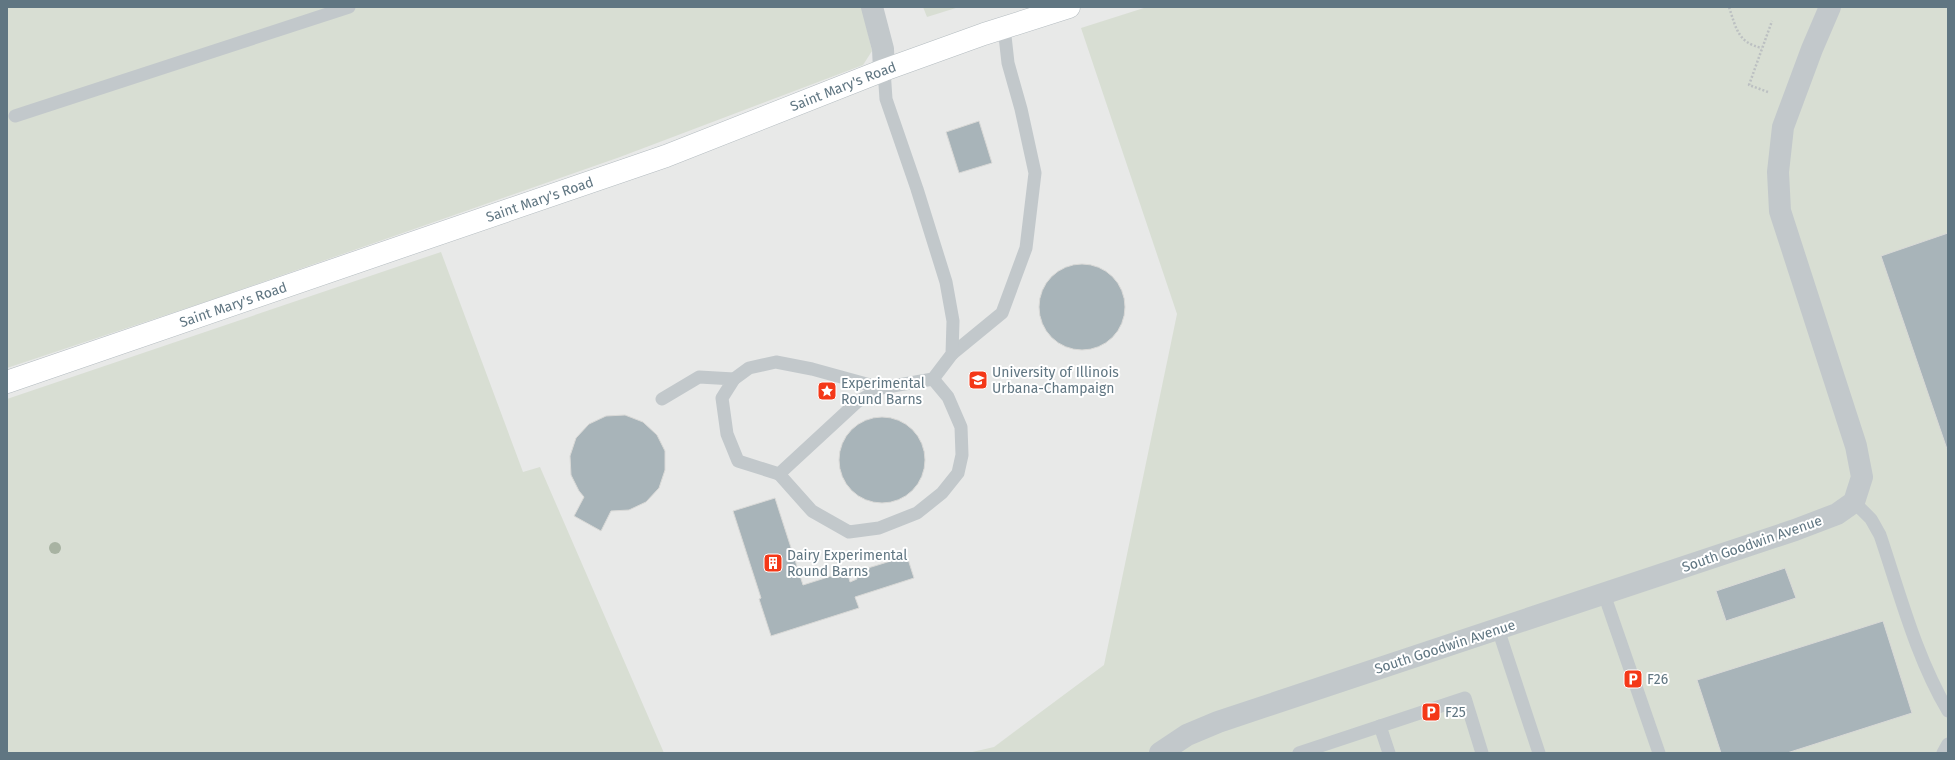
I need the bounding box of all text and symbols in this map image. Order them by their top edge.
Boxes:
street label: Saint Mary's Road [788,58,898,115]
street label: Saint Mary's Road [484,173,596,226]
street label: Saint Mary's Road [177,278,289,331]
place label: University of Illinois Urbana-Champaign [992,364,1119,397]
school or university icon: University of Illinois Urbana-Champaign [967,369,989,391]
place label: Experimental Round Barns [841,375,925,408]
place icon: Experimental Round Barns [816,380,838,402]
street label: South Goodwin Avenue [1680,512,1824,576]
place label: Dairy Experimental Round Barns [787,547,907,580]
building icon: Dairy Experimental Round Barns [762,552,784,574]
street label: South Goodwin Avenue [1373,616,1517,678]
parking icon: F26 [1622,668,1644,690]
place label: F26 [1647,671,1668,688]
parking icon: F25 [1420,701,1442,723]
place label: F25 [1445,704,1466,721]

